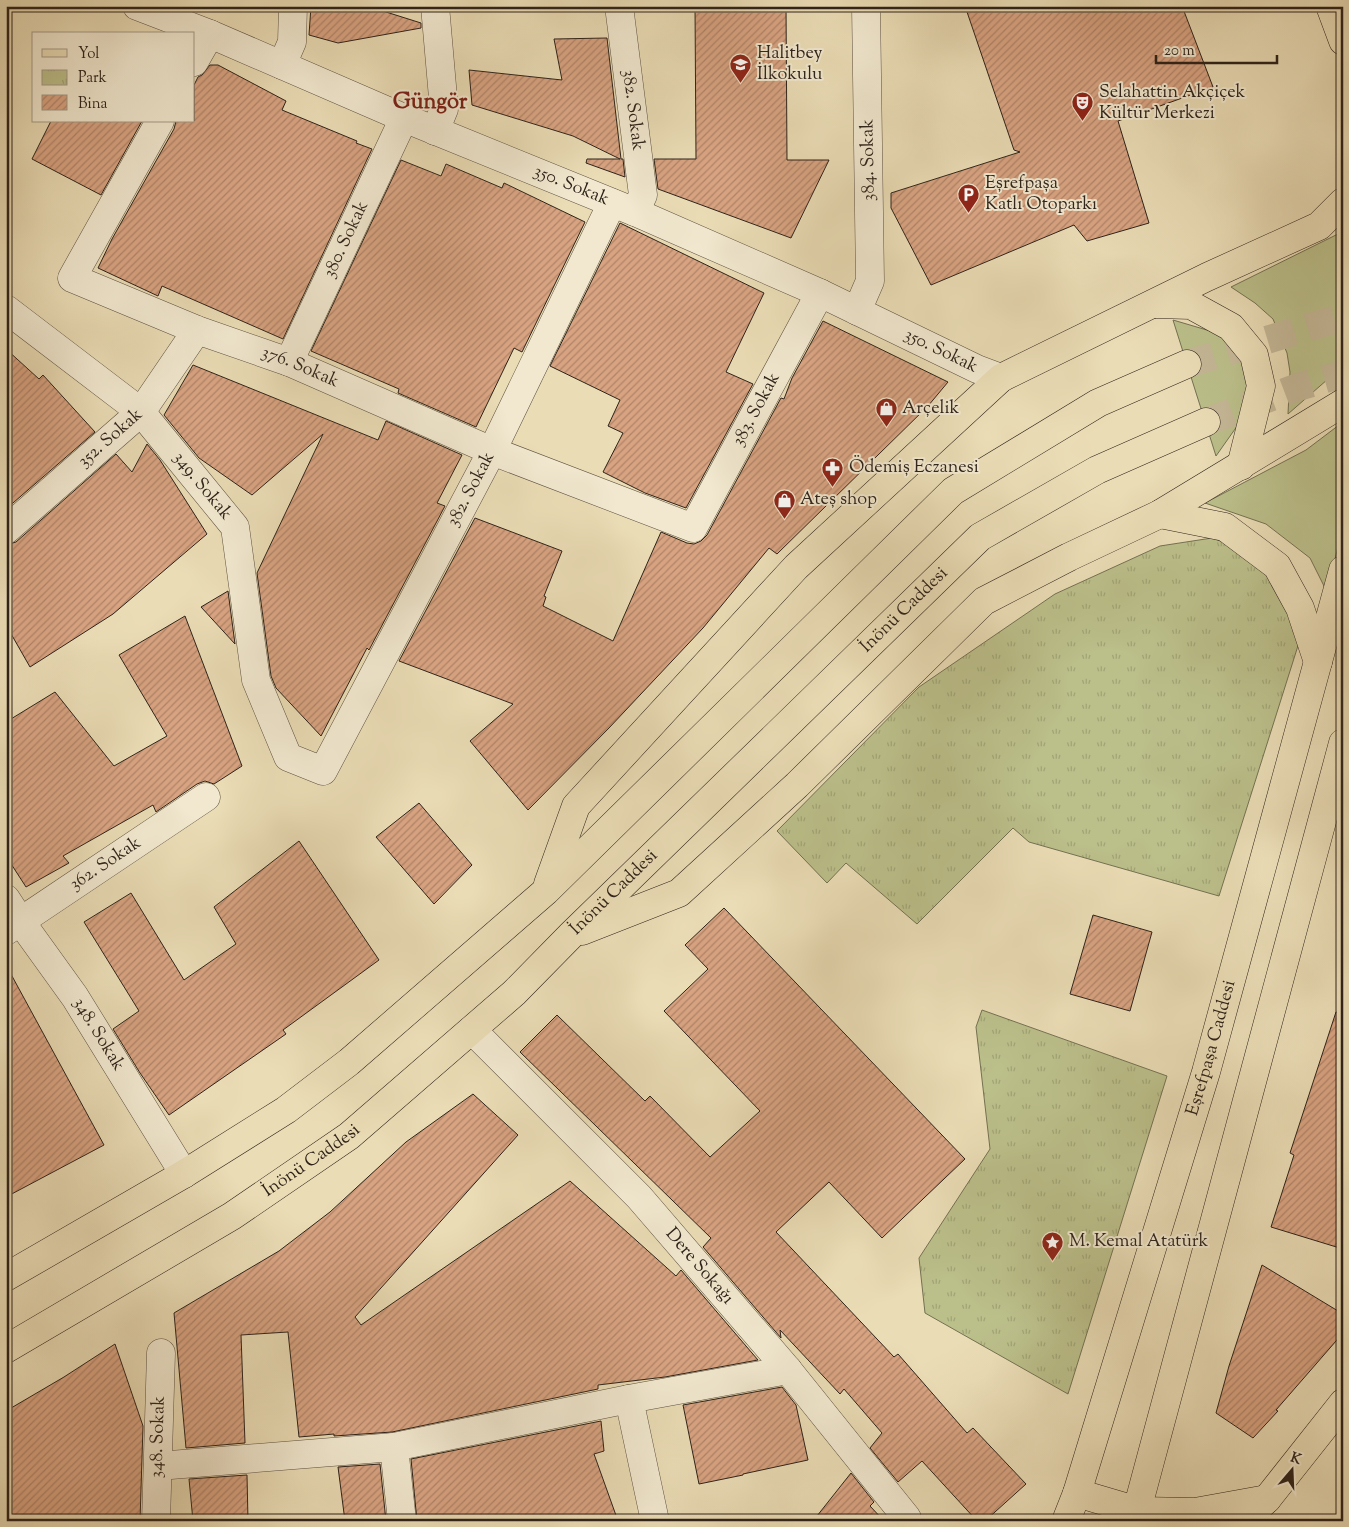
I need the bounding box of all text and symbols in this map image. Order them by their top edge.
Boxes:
legend [32,32,195,122]
scale bar [1156,32,1278,64]
place label: Halitbey İlkokulu [757,41,823,88]
text: 20 m [1164,41,1195,62]
text: Yol [78,44,100,65]
school or university icon: Halitbey İlkokulu [729,52,753,83]
text: Park [78,68,107,89]
street label: 382. Sokak [614,68,650,152]
place label: Selahattin Akçiçek Kültür Merkezi [1099,80,1246,127]
district label: Güngör [393,87,468,119]
theatre icon: Selahattin Akçiçek Kültür Merkezi [1071,91,1095,122]
text: Bina [78,94,108,115]
street label: 384. Sokak [855,119,883,201]
street label: 350. Sokak [529,159,613,213]
place label: Eşrefpaşa Katlı Otoparkı [985,171,1097,218]
parking icon: Eşrefpaşa Katlı Otoparkı [957,182,981,213]
street label: 380. Sokak [317,197,376,283]
street label: 350. Sokak [899,322,982,380]
street label: 376. Sokak [258,340,343,395]
street label: 383. Sokak [726,368,788,451]
place label: Arçelik [902,396,960,422]
shop icon: Arçelik [874,397,898,428]
street label: 352. Sokak [72,403,149,474]
street label: 349. Sokak [166,447,238,527]
street label: 382. Sokak [441,447,502,532]
place label: Ödemiş Eczanesi [849,455,979,481]
pharmacy icon: Ödemiş Eczanesi [821,456,845,487]
place label: Ateş shop [800,487,877,513]
shop icon: Ateş shop [772,488,796,519]
street label: İnönü Caddesi [855,561,954,659]
street label: 362. Sokak [65,831,147,898]
street label: İnönü Caddesi [564,844,664,942]
street label: Eşrefpaşa Caddesi [1180,977,1243,1119]
street label: 348. Sokak [66,993,131,1076]
street label: İnönü Caddesi [258,1118,367,1204]
street label: Dere Sokağı [658,1223,739,1311]
place label: M. Kemal Atatürk [1069,1229,1208,1255]
place icon: M. Kemal Atatürk [1041,1230,1065,1261]
street label: 348. Sokak [144,1395,173,1478]
north arrow [1266,1444,1316,1494]
text: K [1288,1448,1304,1471]

